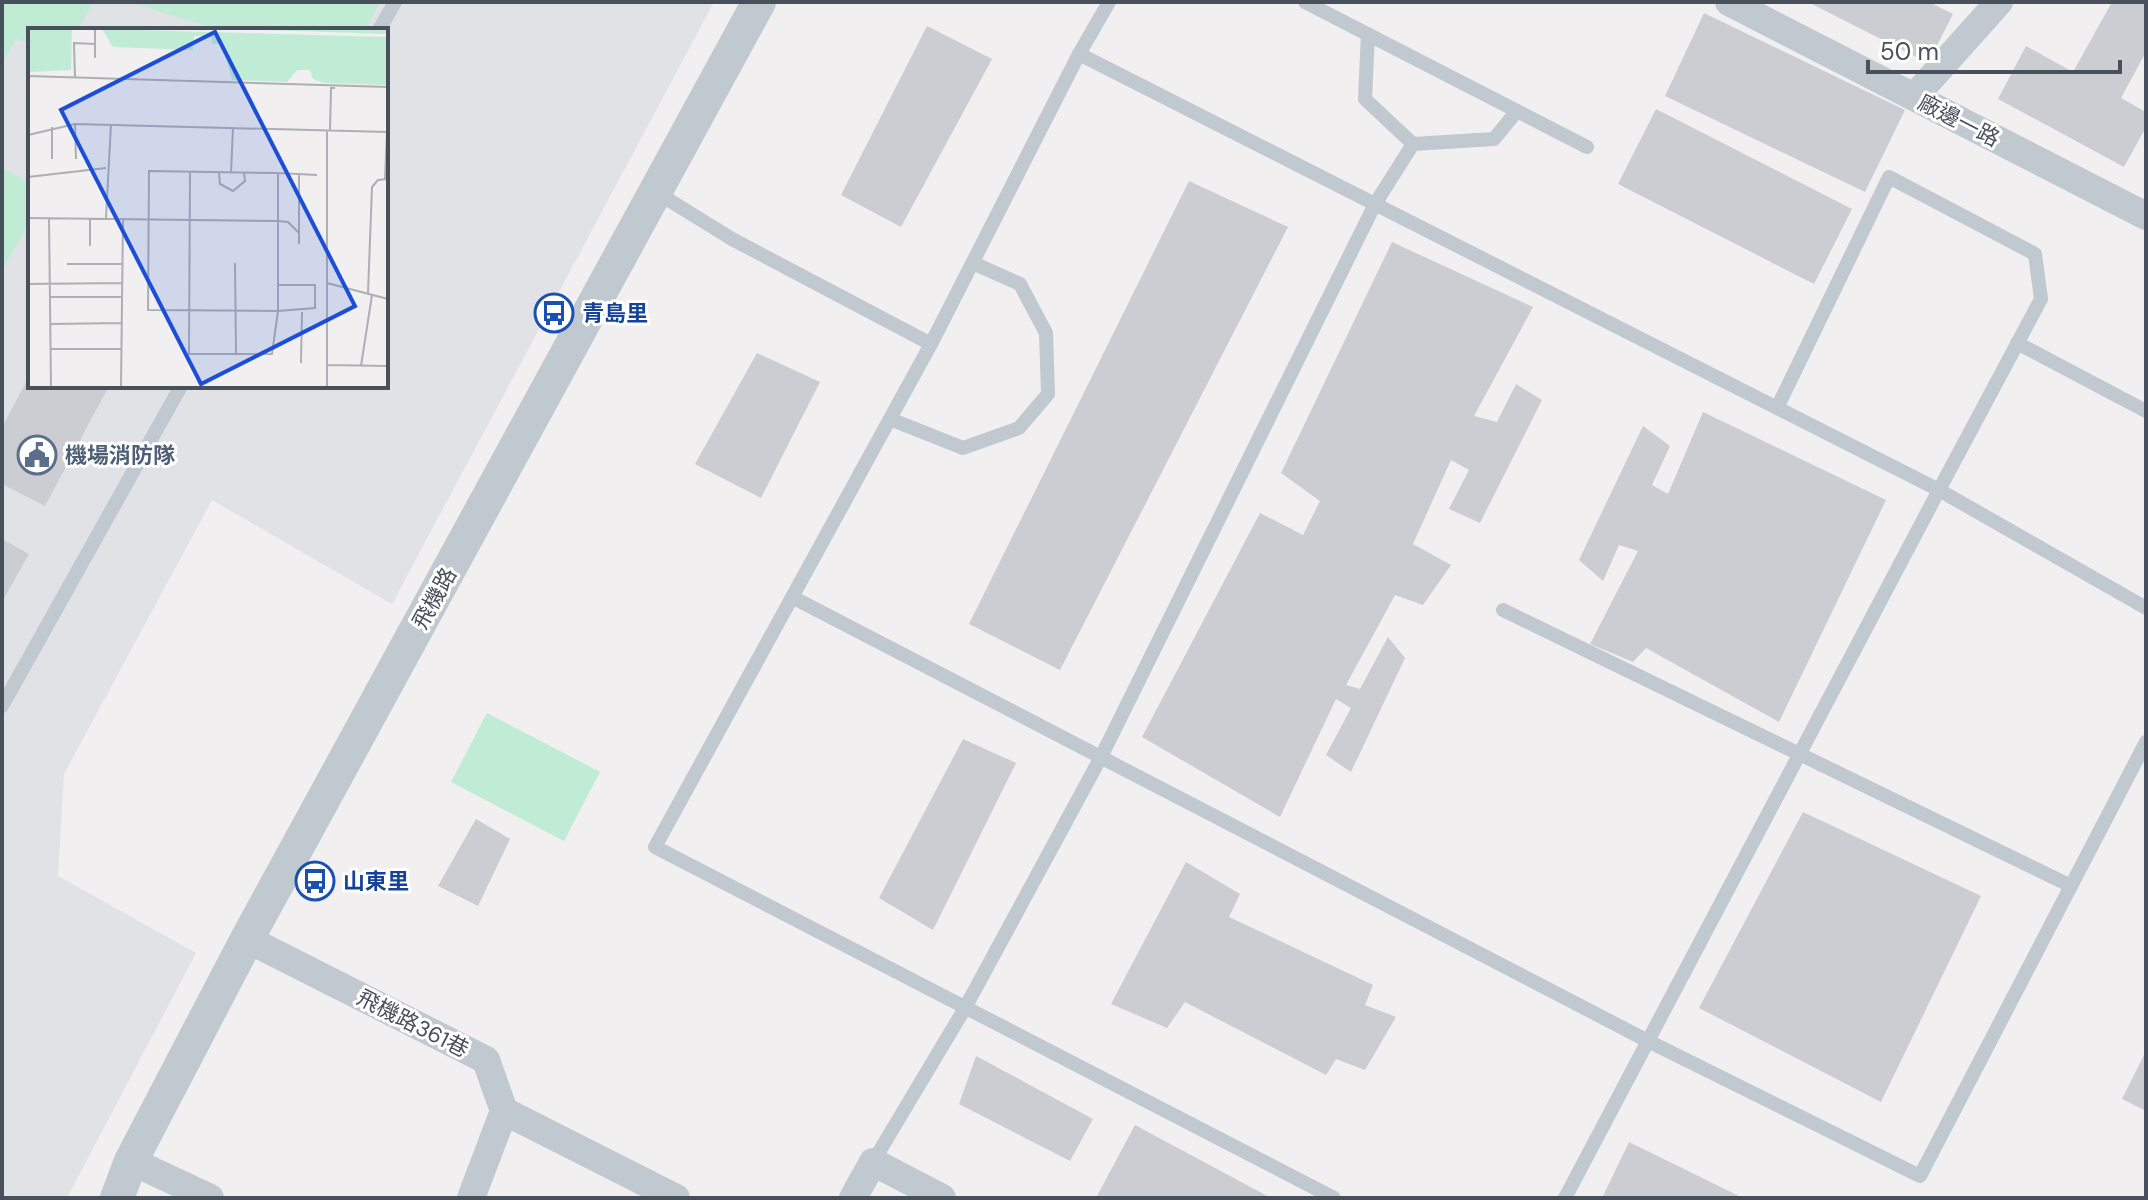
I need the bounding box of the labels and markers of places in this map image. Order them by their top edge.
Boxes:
bus stop icon: 青島里 [533,292,575,334]
place label: 青島里 [582,299,648,328]
public building icon: 機場消防隊 [16,434,58,476]
place label: 機場消防隊 [65,441,175,470]
bus stop icon: 山東里 [294,860,336,902]
place label: 山東里 [343,867,409,896]

